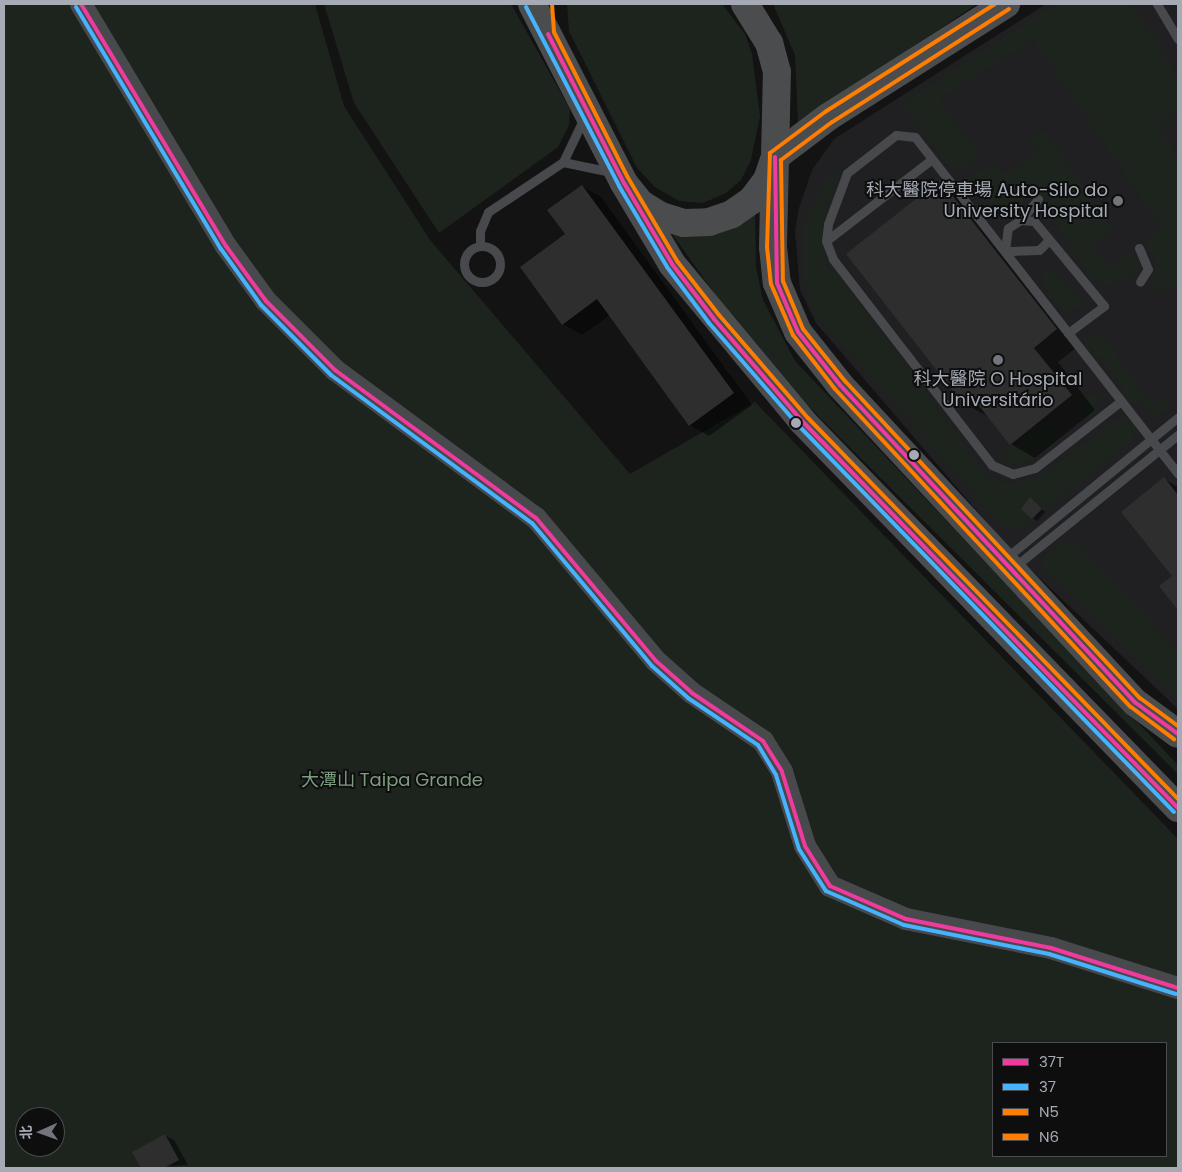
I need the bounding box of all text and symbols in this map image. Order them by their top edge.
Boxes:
place label: 科大醫院停車場 Auto-Silo do University Hospital [866,180,1108,222]
marker: 科大醫院停車場 Auto-Silo do University Hospital [1112,195,1124,207]
marker: 科大醫院 O Hospital Universitário [991,353,1005,367]
place label: 科大醫院 O Hospital Universitário [914,369,1082,412]
unlabelled marker [791,418,801,428]
unlabelled marker [909,450,919,460]
park label: 大潭山 Taipa Grande [301,769,483,791]
legend [992,1042,1167,1157]
text: 37T [1039,1051,1064,1072]
text: 37 [1039,1076,1056,1097]
text: N5 [1039,1101,1059,1122]
north arrow [15,1107,65,1157]
text: 北 [16,1125,36,1140]
text: N6 [1039,1126,1059,1147]

